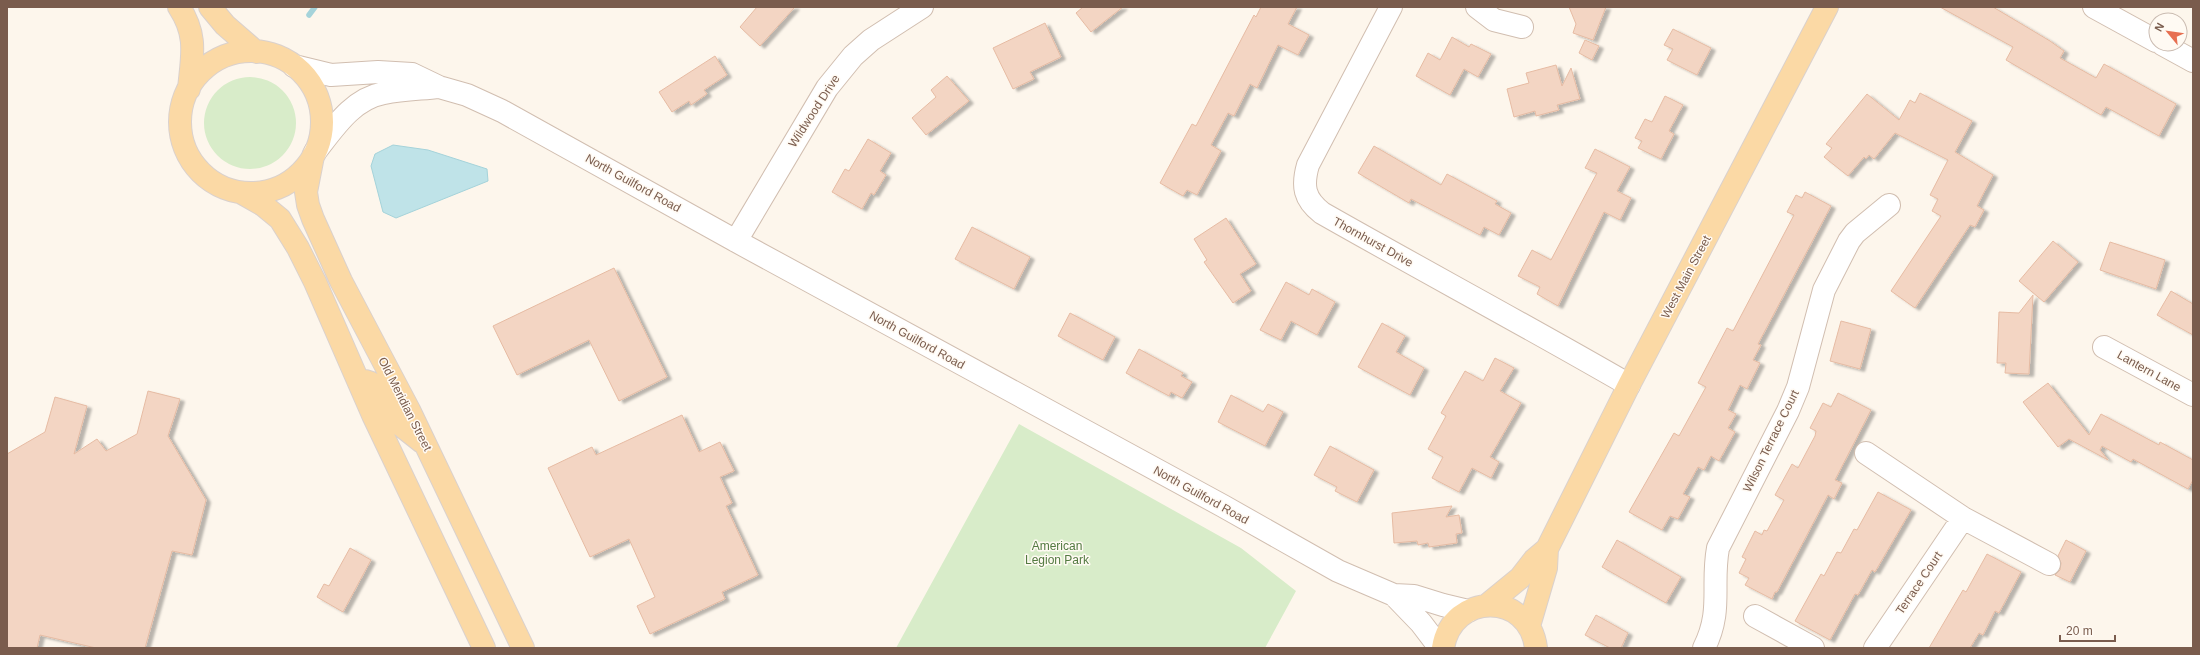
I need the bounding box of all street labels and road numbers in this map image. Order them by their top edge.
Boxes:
street label: Wildwood Drive [785,72,843,150]
street label: North Guilford Road [583,151,683,215]
street label: Thornhurst Drive [1331,214,1416,270]
street label: West Main Street [1658,233,1714,321]
street label: North Guilford Road [867,308,967,372]
street label: Lantern Lane [2115,348,2184,394]
street label: Old Meridian Street [375,355,435,454]
street label: Wilson Terrace Court [1740,387,1802,494]
street label: North Guilford Road [1151,463,1251,527]
street label: Terrace Court [1893,548,1945,617]

